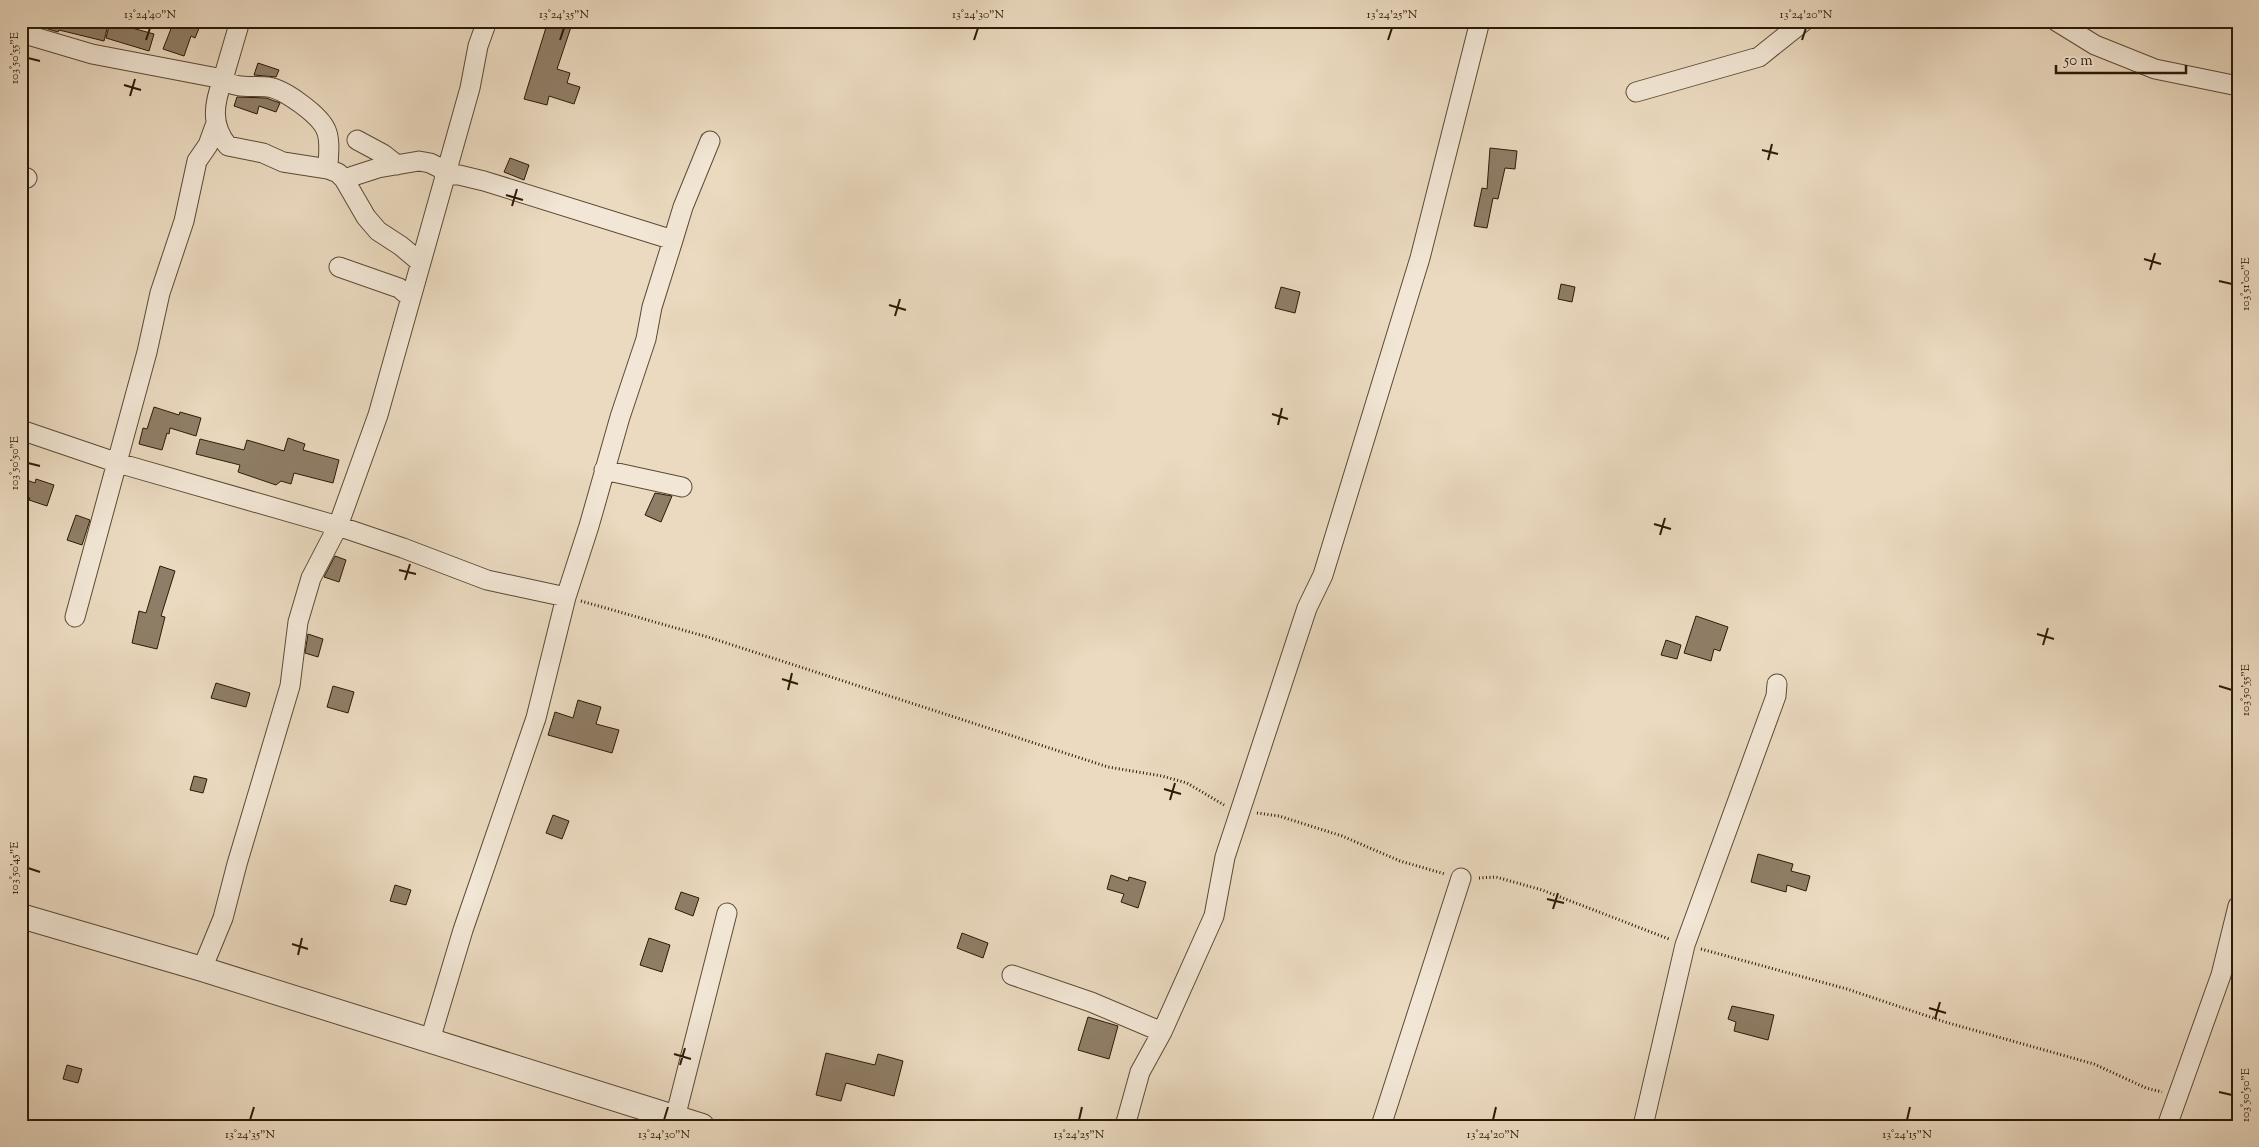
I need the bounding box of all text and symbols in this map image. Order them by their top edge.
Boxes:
text: 13°24'40"N [124,6,176,24]
text: 13°24'35"N [539,6,590,24]
text: 13°24'30"N [952,6,1004,24]
text: 13°24'25"N [1367,6,1418,24]
text: 13°24'20"N [1780,6,1833,24]
text: 103°50'55"E [6,31,24,84]
scale bar [2056,42,2186,74]
text: 50 m [2063,51,2093,72]
text: 103°51'00"E [2237,256,2255,311]
text: 103°50'50"E [6,435,24,490]
text: 103°50'55"E [2237,663,2255,716]
text: 103°50'45"E [6,841,24,894]
text: 103°50'50"E [2237,1067,2255,1122]
text: 13°24'35"N [225,1126,276,1144]
text: 13°24'30"N [638,1126,690,1144]
text: 13°24'25"N [1054,1126,1105,1144]
text: 13°24'20"N [1467,1126,1520,1144]
text: 13°24'15"N [1882,1126,1932,1144]

